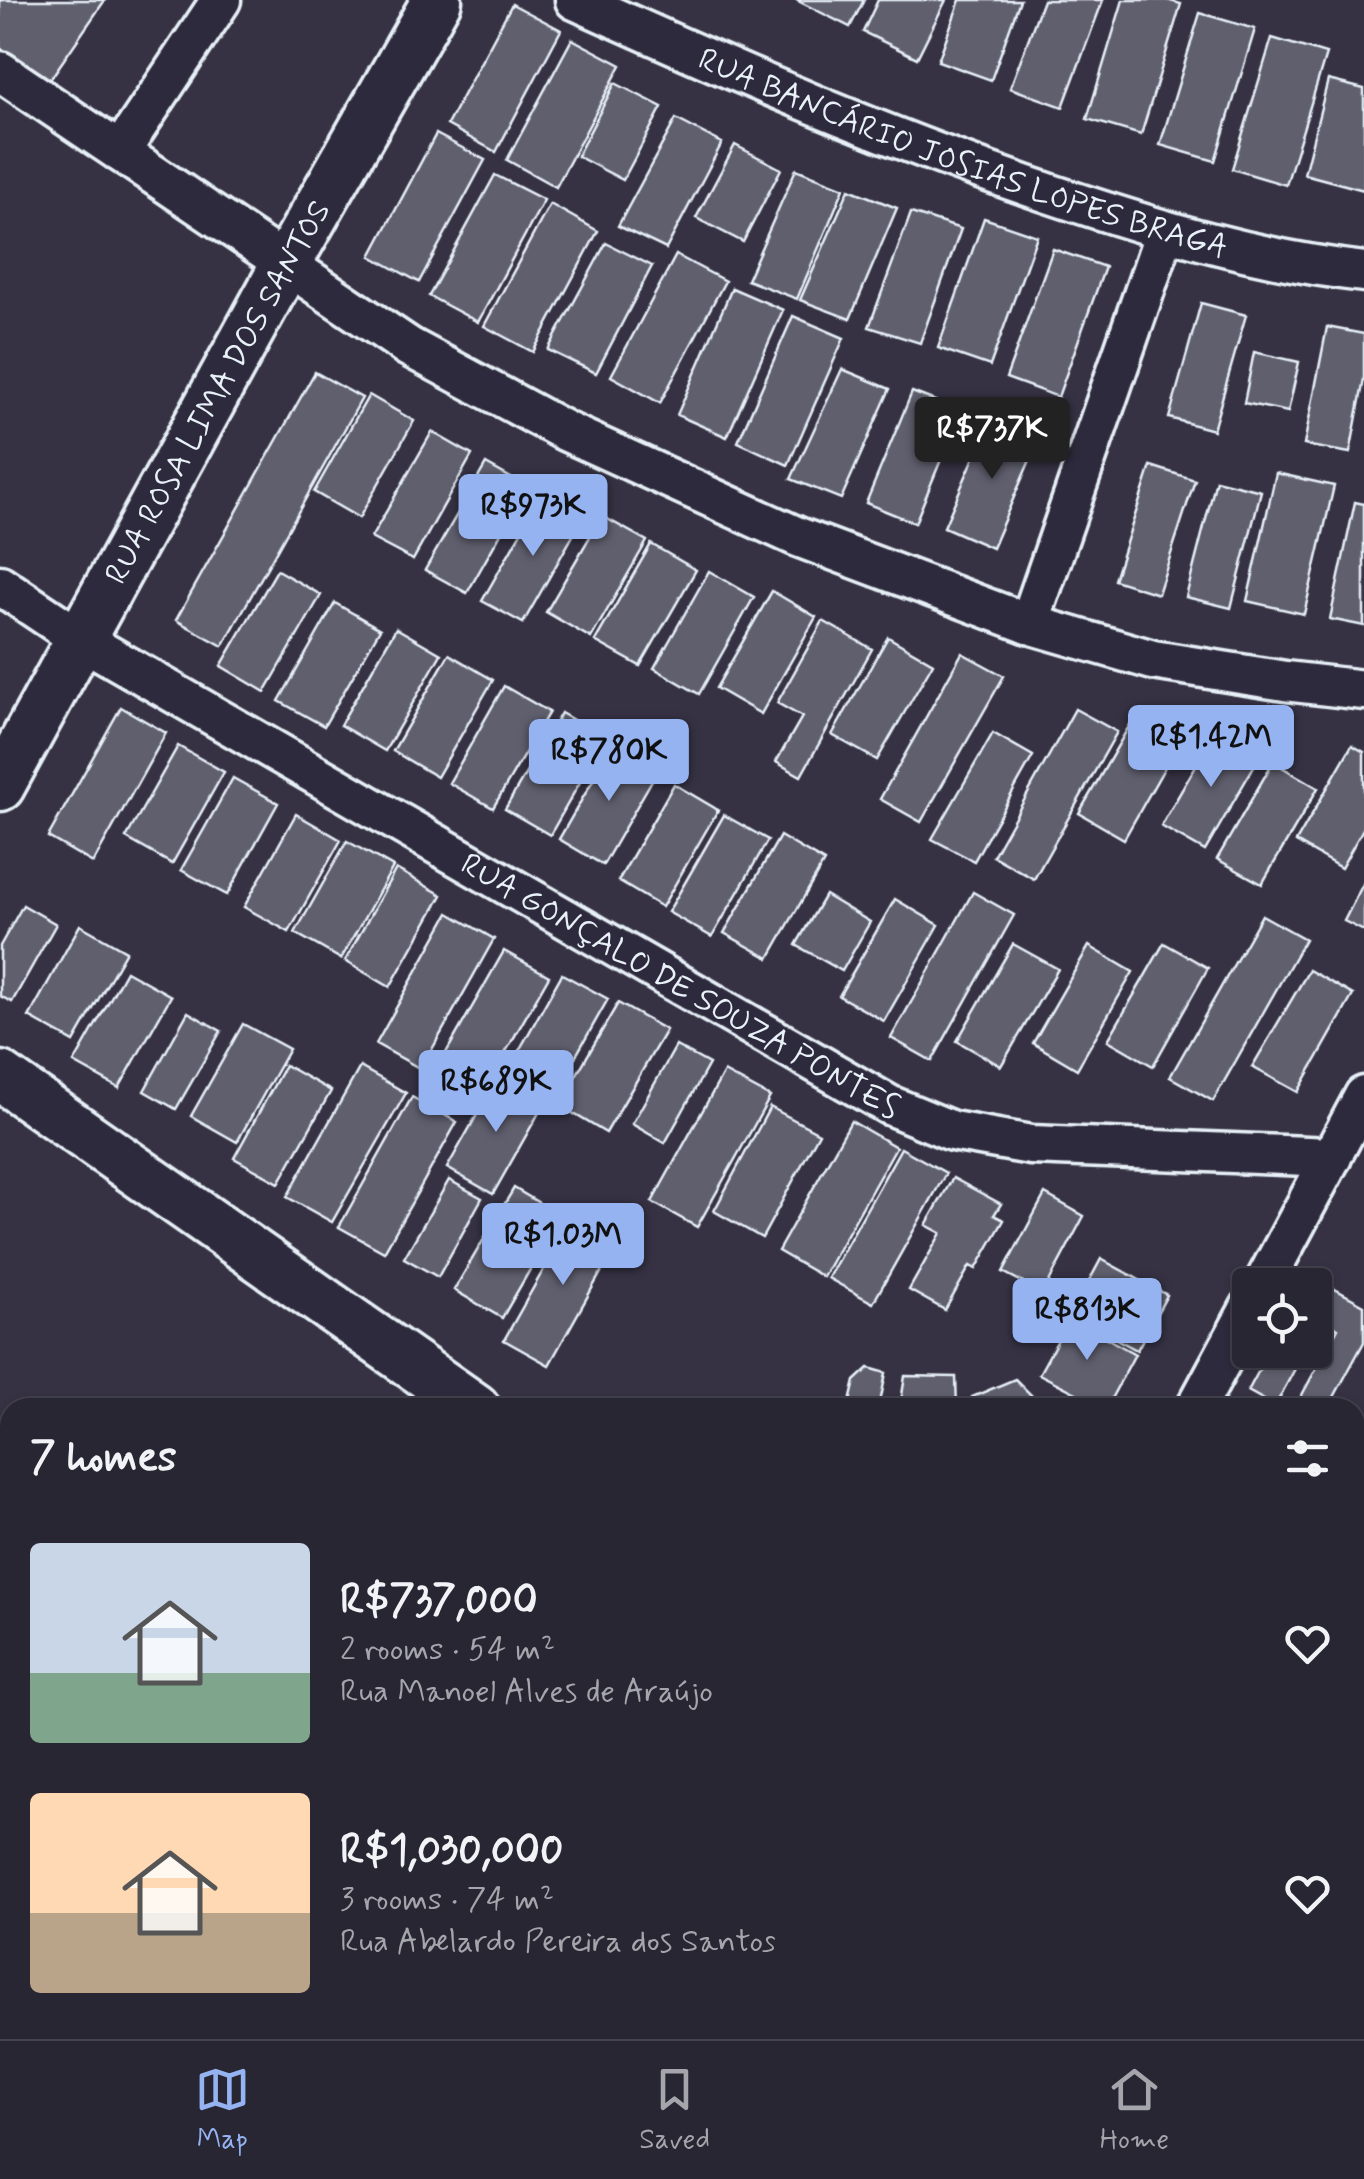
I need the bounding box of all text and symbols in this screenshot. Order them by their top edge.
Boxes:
street label: RUA BANCÁRIO JOSIAS LOPES BRAGA [692,39,1232,269]
street label: RUA ROSA LIMA DOS SANTOS [96,193,341,592]
pin: R$737K [911,397,1073,482]
text: R$737K [937,408,1047,450]
pin: R$973K [452,474,614,559]
text: R$973K [481,485,585,527]
pin: R$1.42M [1119,705,1303,790]
text: R$1.42M [1150,716,1272,758]
pin: R$780K [528,719,690,804]
text: R$780K [551,730,667,772]
street label: RUA GONÇALO DE SOUZA PONTES [453,844,906,1130]
pin: R$689K [415,1050,577,1135]
text: R$689K [441,1061,551,1103]
pin: R$1.03M [471,1203,655,1288]
text: R$1.03M [504,1214,622,1256]
map controls [1232,1268,1332,1368]
button: locate [1232,1268,1332,1368]
pin: R$813K [1006,1278,1168,1363]
text: R$813K [1035,1289,1139,1331]
text: 7 homes [30,1431,177,1486]
icon: filters [1280,1431,1335,1486]
text: R$737,000 [340,1574,538,1629]
icon: home [110,1583,230,1703]
icon: heart [1280,1616,1335,1671]
text: 2 rooms · 54 m² [340,1629,555,1671]
text: Rua Manoel Alves de Araújo [340,1671,713,1713]
text: R$1,030,000 [340,1824,564,1879]
icon: home [110,1833,230,1953]
icon: heart [1280,1866,1335,1921]
text: 3 rooms · 74 m² [340,1879,554,1921]
text: Rua Abelardo Pereira dos Santos [340,1921,776,1963]
tab: Map [195,2062,250,2159]
tab: Saved [639,2062,710,2159]
tab: Home [1100,2062,1169,2159]

